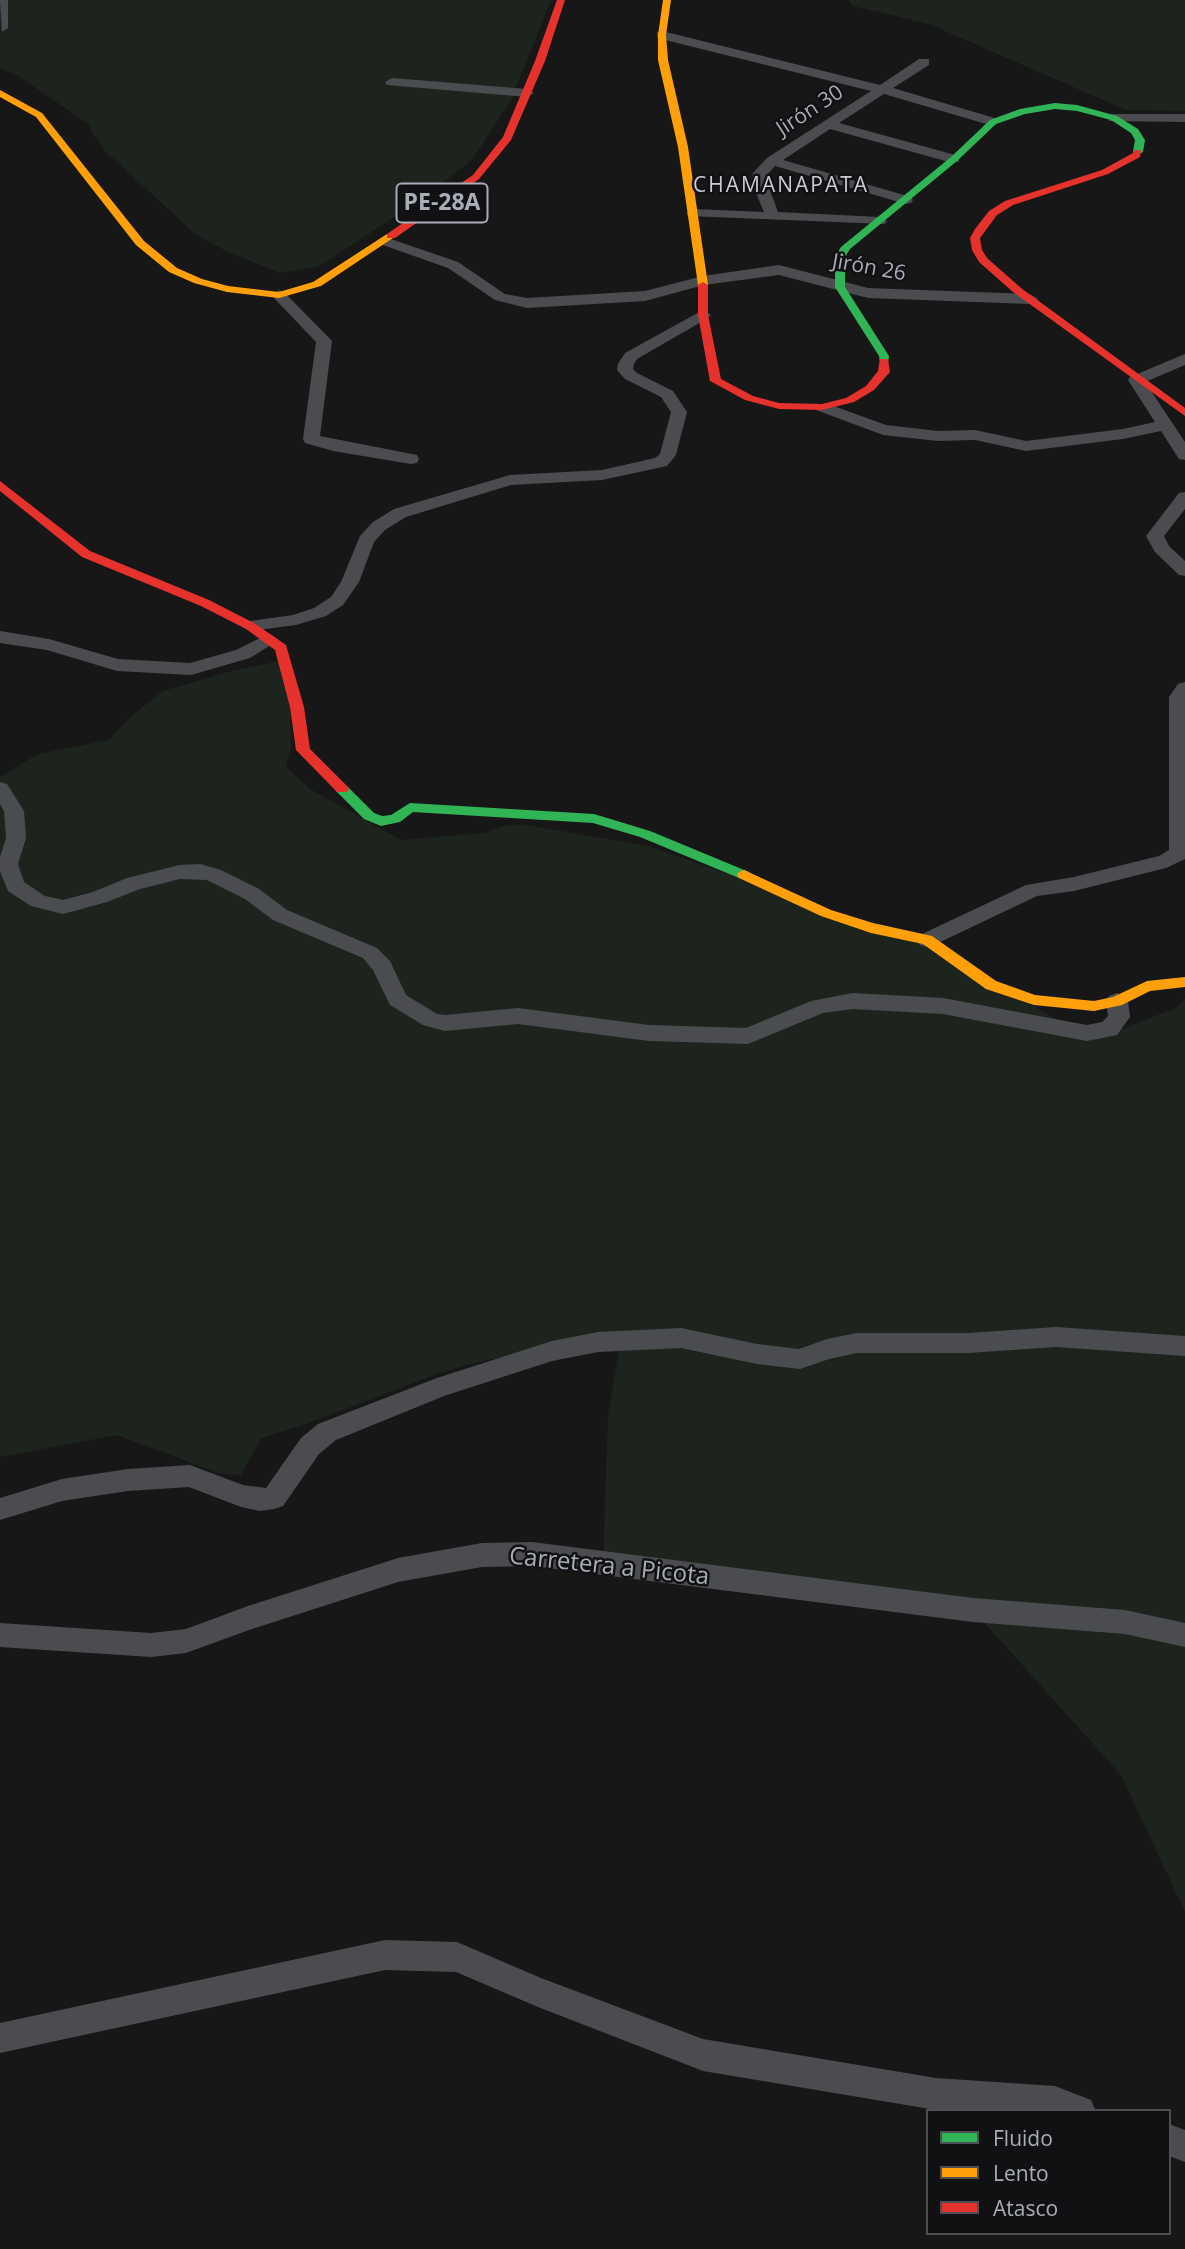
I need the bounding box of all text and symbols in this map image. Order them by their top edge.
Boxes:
street label: Jirón 30 [772,80,848,142]
district label: CHAMANAPATA [694,173,868,199]
road number: PE-28A [396,184,488,222]
street label: Jirón 26 [830,249,908,287]
street label: Carretera a Picota [508,1542,710,1592]
legend [926,2109,1171,2235]
text: Fluido [993,2124,1053,2152]
text: Lento [993,2159,1049,2187]
text: Atasco [993,2194,1058,2222]

